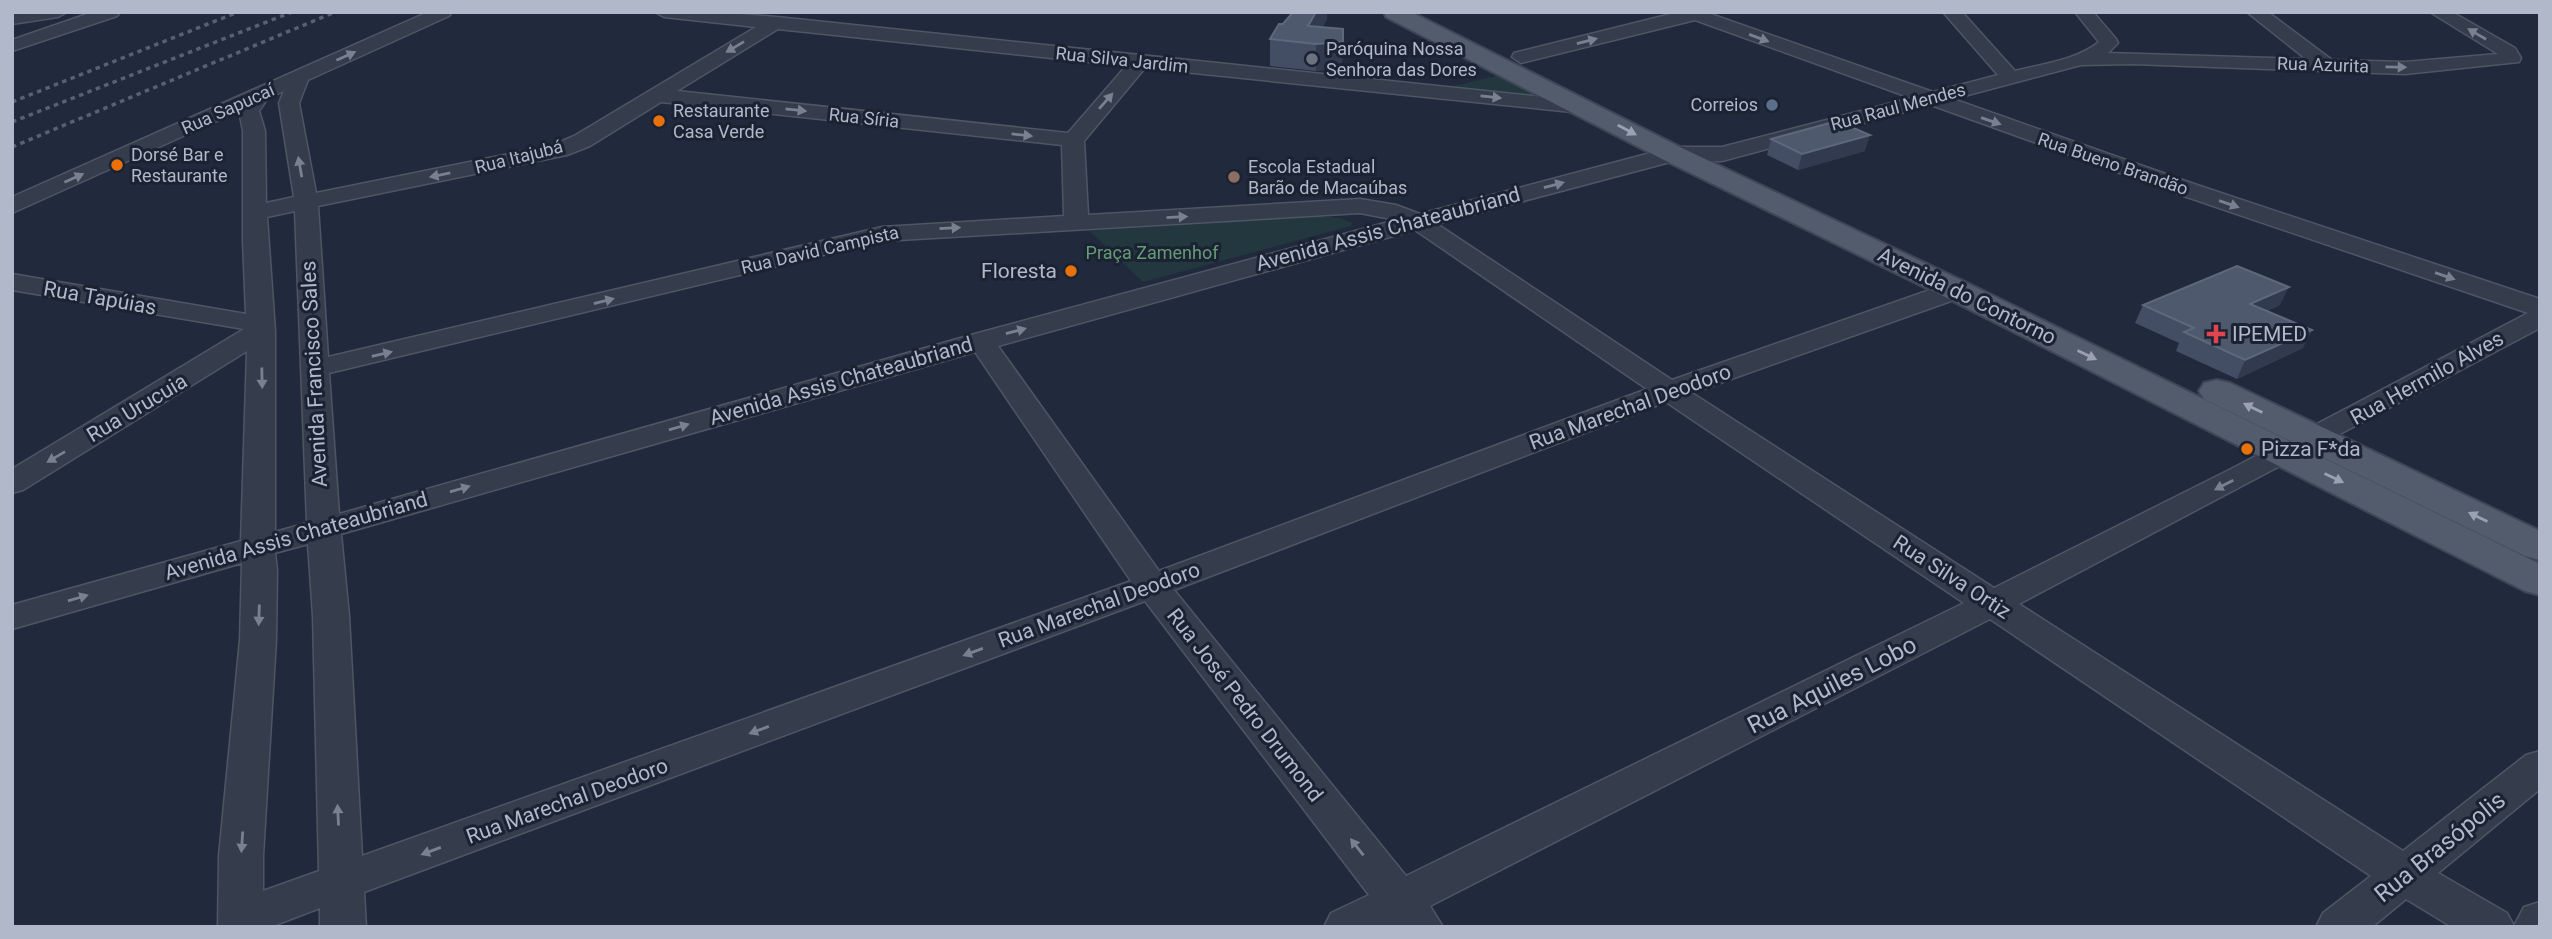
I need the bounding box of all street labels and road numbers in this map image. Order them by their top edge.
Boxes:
street label: Rua Silva Jardim [1055,42,1190,77]
street label: Rua Azurita [2277,52,2369,77]
street label: Rua Raul Mendes [1828,78,1968,135]
street label: Rua Sapucaí [178,79,278,138]
street label: Rua Síria [828,103,900,132]
street label: Rua Bueno Brandão [2035,128,2191,199]
street label: Rua Itajubá [473,135,565,178]
street label: Avenida Assis Chateaubriand [1253,182,1523,276]
street label: Rua David Campista [739,221,901,278]
street label: Avenida do Contorno [1874,242,2060,350]
street label: Avenida Francisco Sales [296,260,332,488]
street label: Rua Tapúias [42,276,158,320]
street label: Rua Hermilo Alves [2346,326,2508,430]
street label: Avenida Assis Chateaubriand [707,332,975,430]
street label: Rua Marechal Deodoro [1526,359,1734,455]
street label: Rua Urucuia [83,369,191,447]
street label: Avenida Assis Chateaubriand [162,487,430,585]
street label: Rua Silva Ortiz [1889,530,2015,624]
street label: Rua Marechal Deodoro [995,557,1203,653]
street label: Rua José Pedro Drumond [1162,604,1328,806]
street label: Rua Aquiles Lobo [1743,630,1921,740]
street label: Rua Marechal Deodoro [463,753,671,849]
street label: Rua Brasópolis [2369,786,2511,908]

